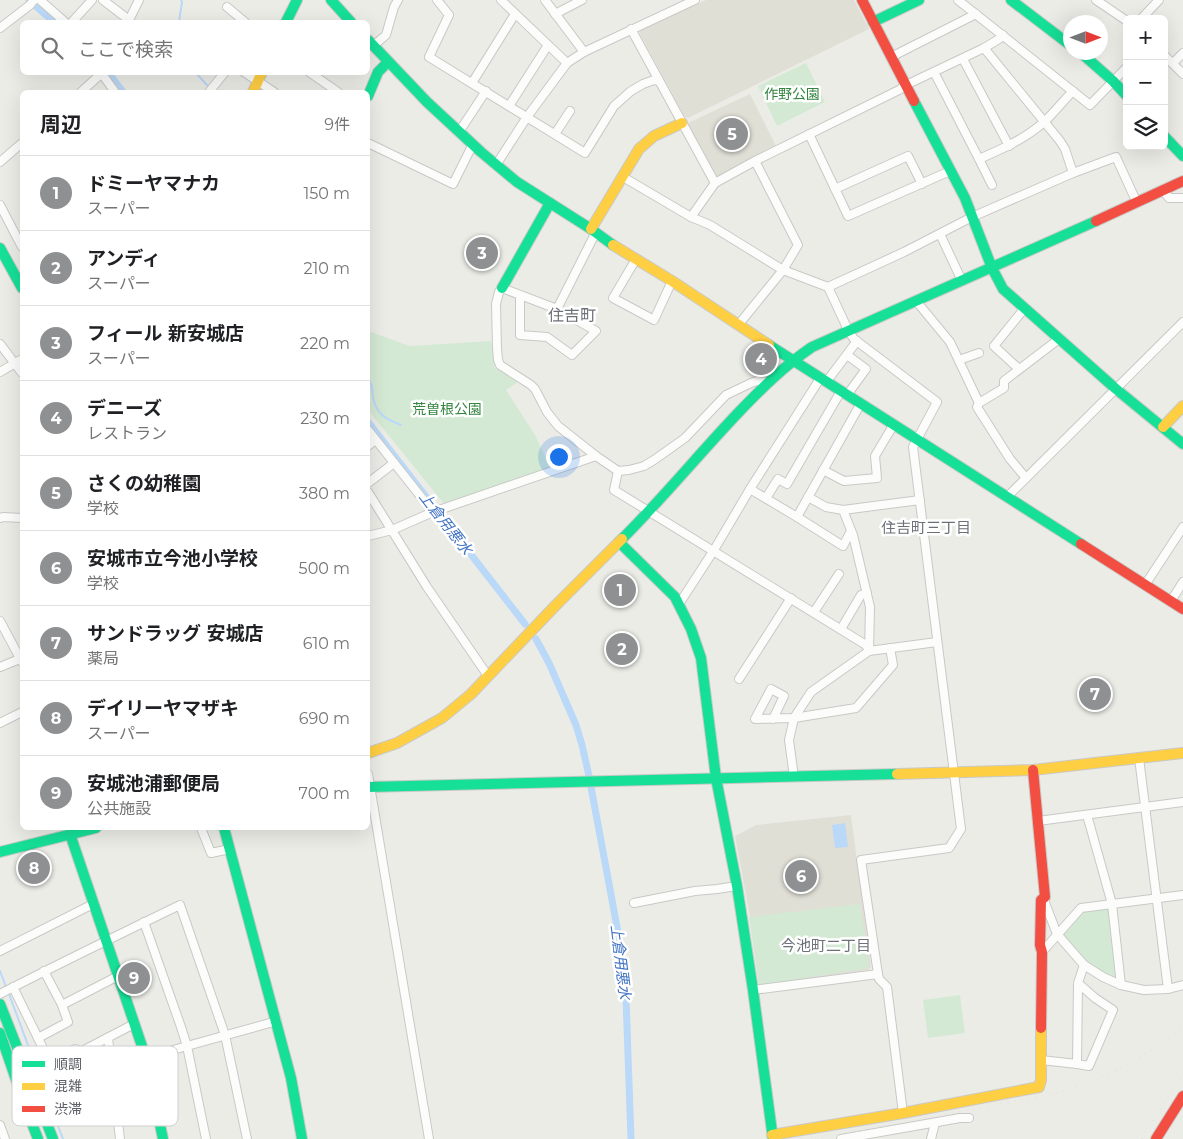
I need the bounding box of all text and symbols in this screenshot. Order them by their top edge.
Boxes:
north arrow [1063,15,1108,60]
map controls [1123,15,1168,150]
button: + [1123,15,1168,60]
search box [20,20,370,75]
icon: search [38,34,66,62]
text: ここで検索 [78,38,173,61]
button: − [1123,60,1168,105]
park label: 作野公園 [764,85,820,103]
button: layers [1123,105,1168,150]
text: 周辺 [40,112,82,137]
text: 9件 [324,115,350,134]
pin: 5 [716,115,748,153]
text: ドミーヤマナカ [87,172,220,195]
text: 1 [53,184,59,203]
text: 150 m [303,184,350,203]
text: スーパー [87,199,151,218]
pin: 3 [466,234,498,272]
text: アンディ [87,247,161,270]
text: 2 [51,259,61,278]
text: 210 m [303,259,350,278]
text: スーパー [87,274,151,293]
district label: 住吉町 [548,306,596,325]
text: フィール 新安城店 [87,322,244,345]
text: 3 [51,334,61,353]
text: 220 m [300,334,350,353]
pin: 4 [745,340,777,378]
text: スーパー [87,349,151,368]
text: デニーズ [87,397,162,420]
park label: 荒曽根公園 [412,400,482,418]
text: 4 [50,409,62,428]
text: 230 m [300,409,350,428]
text: レストラン [87,424,167,443]
your location [546,444,572,470]
text: さくの幼稚園 [87,472,201,495]
text: 5 [51,484,61,503]
text: 380 m [299,484,350,503]
water label: 上倉用悪水 [415,488,478,560]
text: 学校 [87,499,119,518]
district label: 住吉町三丁目 [881,518,971,537]
text: 安城市立今池小学校 [87,547,258,570]
text: 6 [51,559,61,578]
text: 500 m [299,559,350,578]
pin: 1 [604,571,636,609]
text: 学校 [87,574,119,593]
text: サンドラッグ 安城店 [87,622,263,645]
pin: 2 [606,630,638,668]
text: 7 [51,634,61,653]
text: 610 m [303,634,350,653]
text: 薬局 [87,649,119,668]
pin: 7 [1079,675,1111,713]
text: デイリーヤマザキ [87,697,239,720]
text: 8 [51,709,61,728]
text: 690 m [299,709,350,728]
text: スーパー [87,724,151,743]
text: 安城池浦郵便局 [87,772,220,795]
text: 9 [51,784,61,803]
text: 700 m [299,784,350,803]
text: 公共施設 [87,799,151,818]
pin: 8 [18,849,50,887]
pin: 6 [785,857,817,895]
water label: 上倉用悪水 [607,924,635,1002]
district label: 今池町二丁目 [781,936,871,955]
pin: 9 [118,959,150,997]
legend [12,1046,178,1126]
text: 順調 [54,1055,82,1073]
text: 混雑 [54,1077,82,1095]
text: 渋滞 [54,1100,82,1118]

